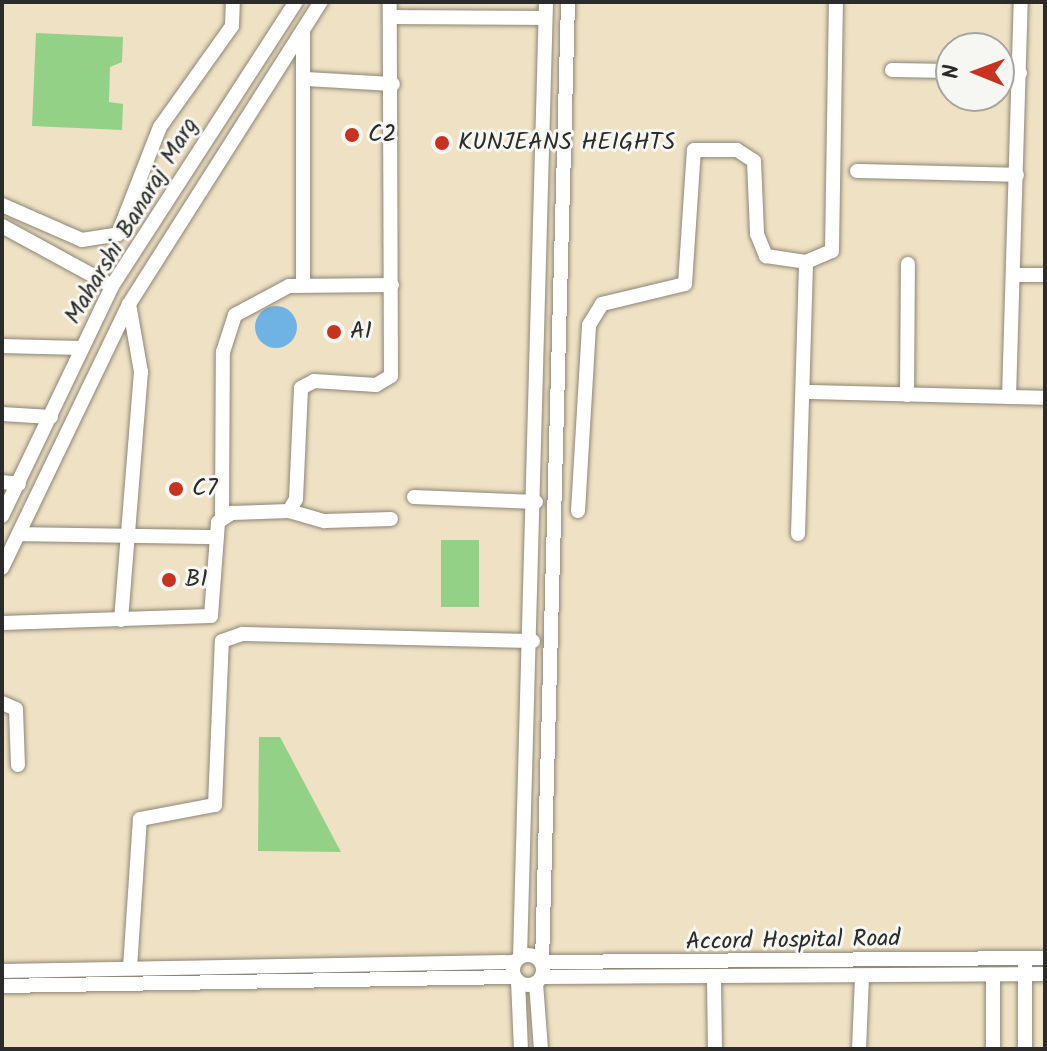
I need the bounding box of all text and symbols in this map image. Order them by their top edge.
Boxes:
north arrow [935,32,1015,112]
text: N [935,64,970,79]
street label: Maharshi Banaraj Marg [59,113,205,329]
place label: C2 [368,121,396,149]
marker: C2 [343,126,361,144]
place label: KUNJEANS HEIGHTS [458,129,675,157]
marker: KUNJEANS HEIGHTS [433,134,451,152]
place label: A1 [350,318,372,346]
marker: A1 [325,323,343,341]
place label: C7 [192,475,217,503]
marker: C7 [167,480,185,498]
place label: B1 [185,566,208,594]
marker: B1 [160,571,178,589]
street label: Accord Hospital Road [685,925,901,957]

